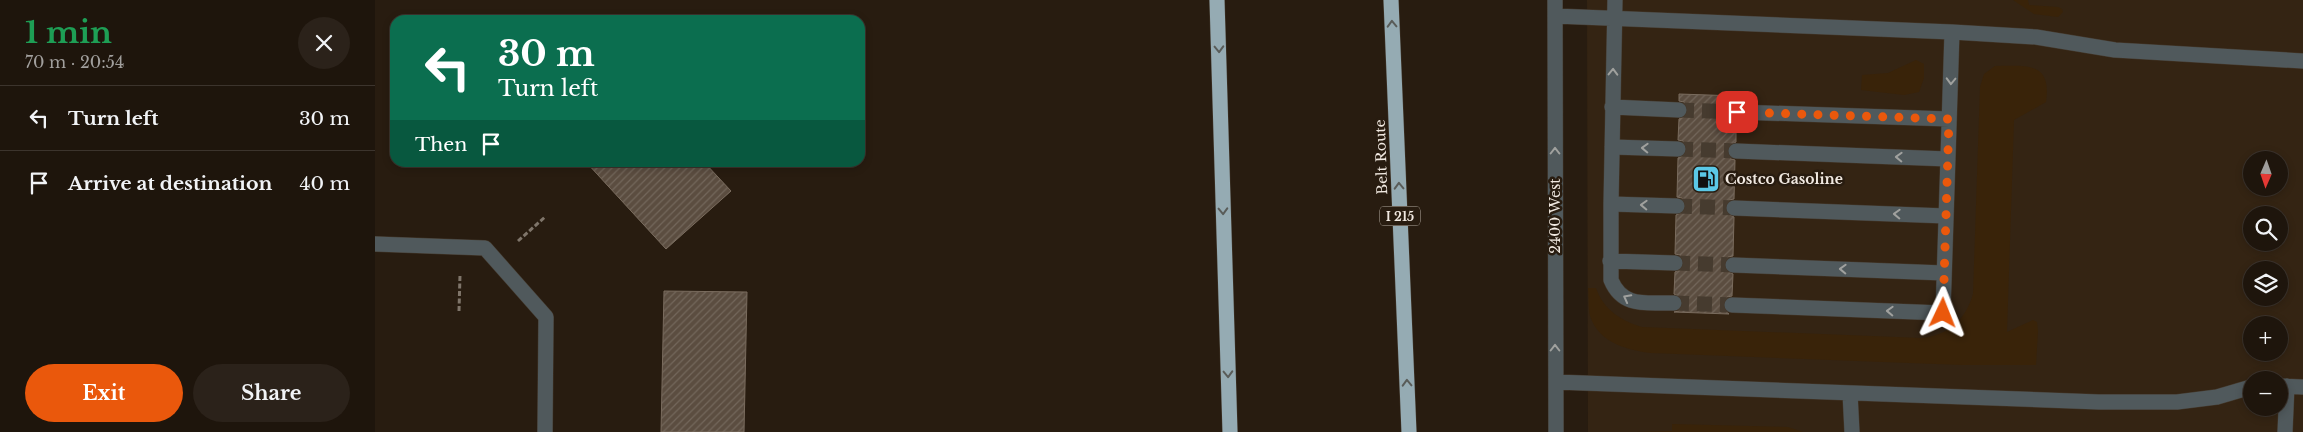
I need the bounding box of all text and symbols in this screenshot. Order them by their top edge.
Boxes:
text: 1 min [25,14,112,51]
button: close [298,17,350,69]
one-way arrow [1387,19,1397,27]
text: 30 m [498,32,595,75]
icon: left [415,35,480,100]
one-way arrow [1213,45,1224,53]
text: 70 m · 20:54 [25,52,124,72]
one-way arrow [1608,68,1618,76]
text: Turn left [498,75,598,102]
one-way arrow [1945,77,1956,85]
pin [1716,91,1758,133]
icon: arrive [1723,98,1751,126]
icon: left [25,104,53,132]
text: Turn left [68,107,159,130]
text: 30 m [299,107,350,130]
street label: Belt Route [1371,119,1391,195]
icon: arrive [477,130,505,158]
text: Then [415,133,467,156]
one-way arrow [1641,143,1648,153]
one-way arrow [1550,147,1560,154]
north arrow [2243,151,2287,196]
map controls [2243,151,2288,416]
one-way arrow [1895,152,1903,162]
fuel station icon: Costco Gasoline [1691,164,1721,194]
icon: arrive [25,169,53,197]
place label: Costco Gasoline [1725,170,1843,188]
text: Arrive at destination [68,172,272,195]
text: 40 m [299,172,350,195]
street label: 2400 West [1546,178,1564,254]
one-way arrow [1394,182,1404,190]
one-way arrow [1639,200,1647,210]
button: search [2243,206,2288,251]
one-way arrow [1218,207,1229,215]
road number: I 215 [1380,207,1420,226]
one-way arrow [1893,209,1901,219]
button: layers [2243,261,2288,306]
one-way arrow [1839,264,1846,274]
position arrow [1916,286,1968,338]
one-way arrow [1623,294,1632,304]
one-way arrow [1886,306,1894,316]
button: + [2243,316,2288,361]
one-way arrow [1550,344,1560,352]
button: Exit [25,364,183,422]
button: Share [193,364,350,422]
one-way arrow [1223,370,1233,378]
button: − [2243,371,2288,416]
one-way arrow [1402,379,1413,387]

